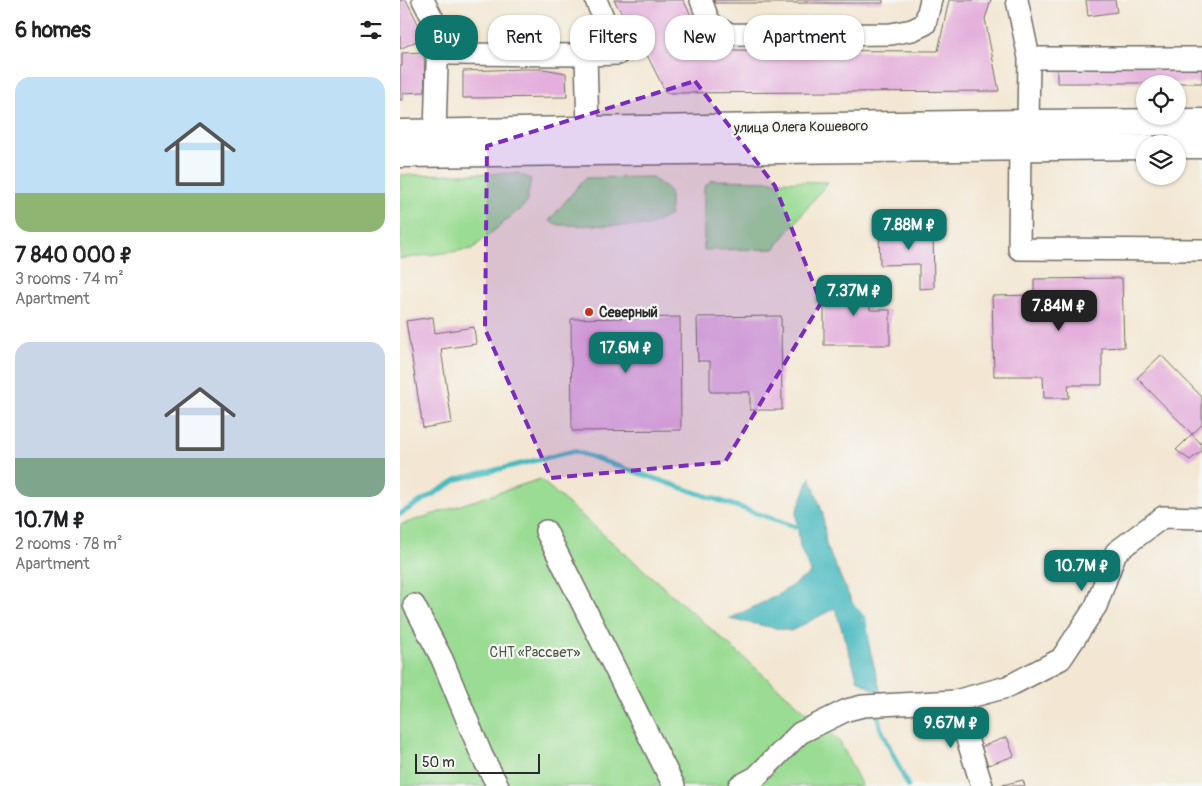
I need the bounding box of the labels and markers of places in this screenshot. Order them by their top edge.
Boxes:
pin: 7.88M ₽ [863,208,955,251]
pin: 7.37M ₽ [808,274,900,317]
pin: 7.84M ₽ [1013,290,1105,332]
place label: Северный [599,304,658,321]
marker: Северный [583,306,595,318]
pin: 17.6M ₽ [580,332,672,374]
pin: 10.7M ₽ [1036,550,1128,592]
pin: 9.67M ₽ [905,706,997,749]

